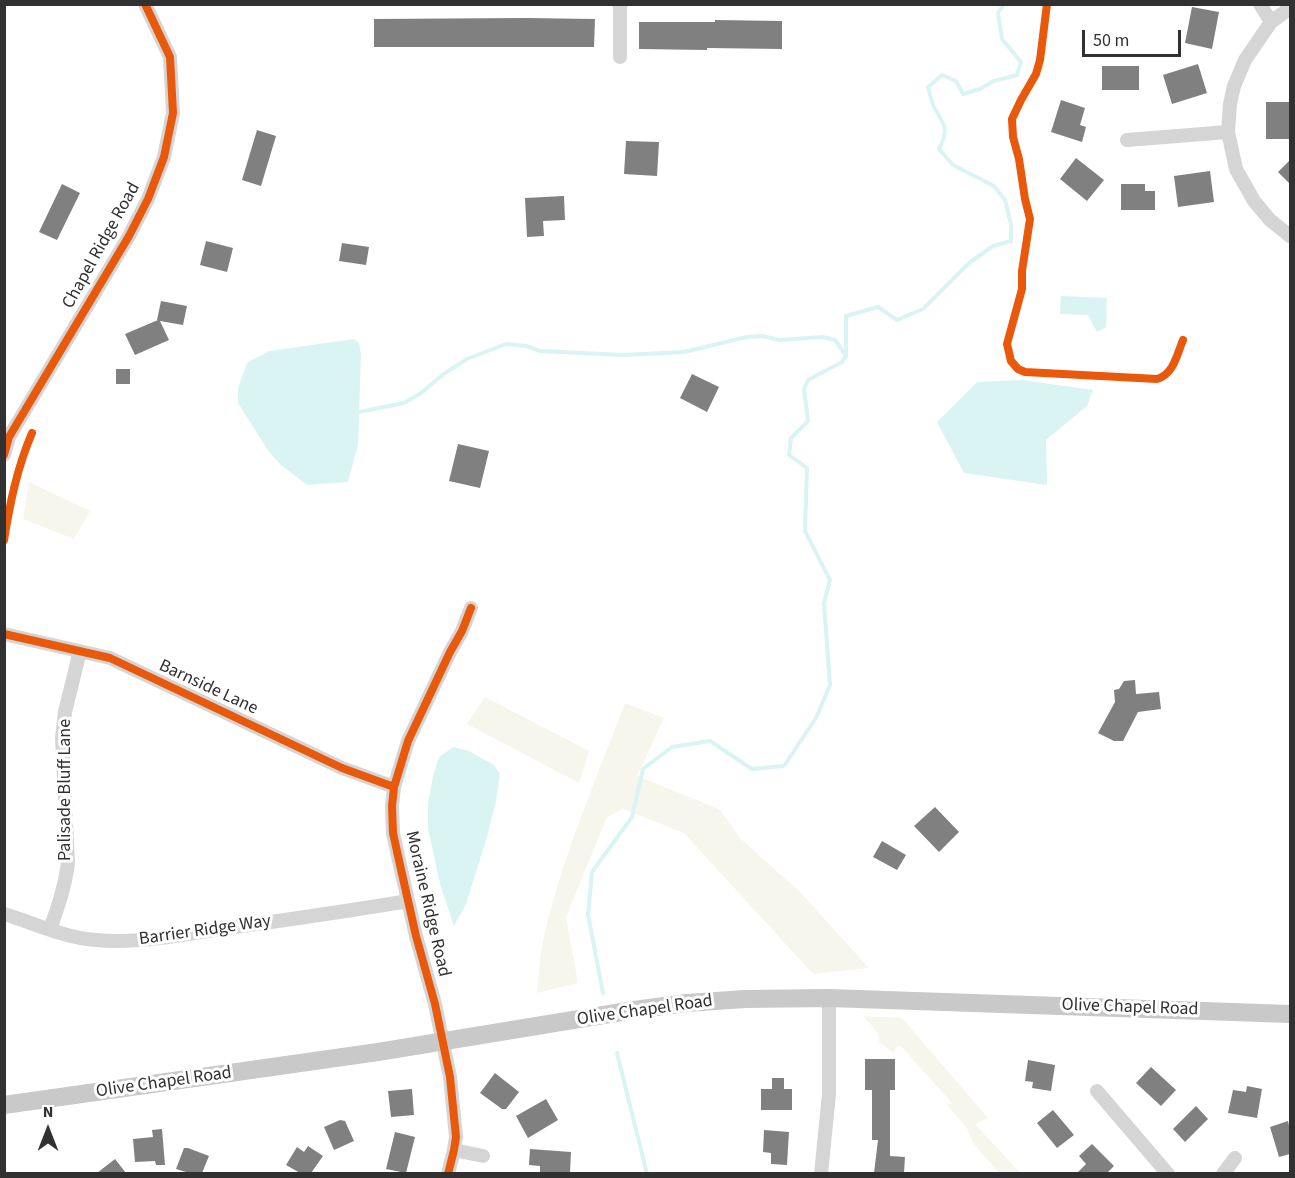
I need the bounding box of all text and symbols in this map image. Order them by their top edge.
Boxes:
scale bar [1085,18,1184,56]
text: 50 m [1093,28,1129,53]
street label: Chapel Ridge Road [58,179,146,313]
street label: Barnside Lane [155,656,261,720]
street label: Palisade Bluff Lane [55,719,77,861]
street label: Moraine Ridge Road [400,829,454,979]
street label: Barrier Ridge Way [138,911,272,951]
street label: Olive Chapel Road [576,991,714,1031]
street label: Olive Chapel Road [1061,995,1199,1021]
street label: Olive Chapel Road [95,1063,233,1103]
north arrow [18,1100,78,1160]
text: N [43,1101,53,1123]

